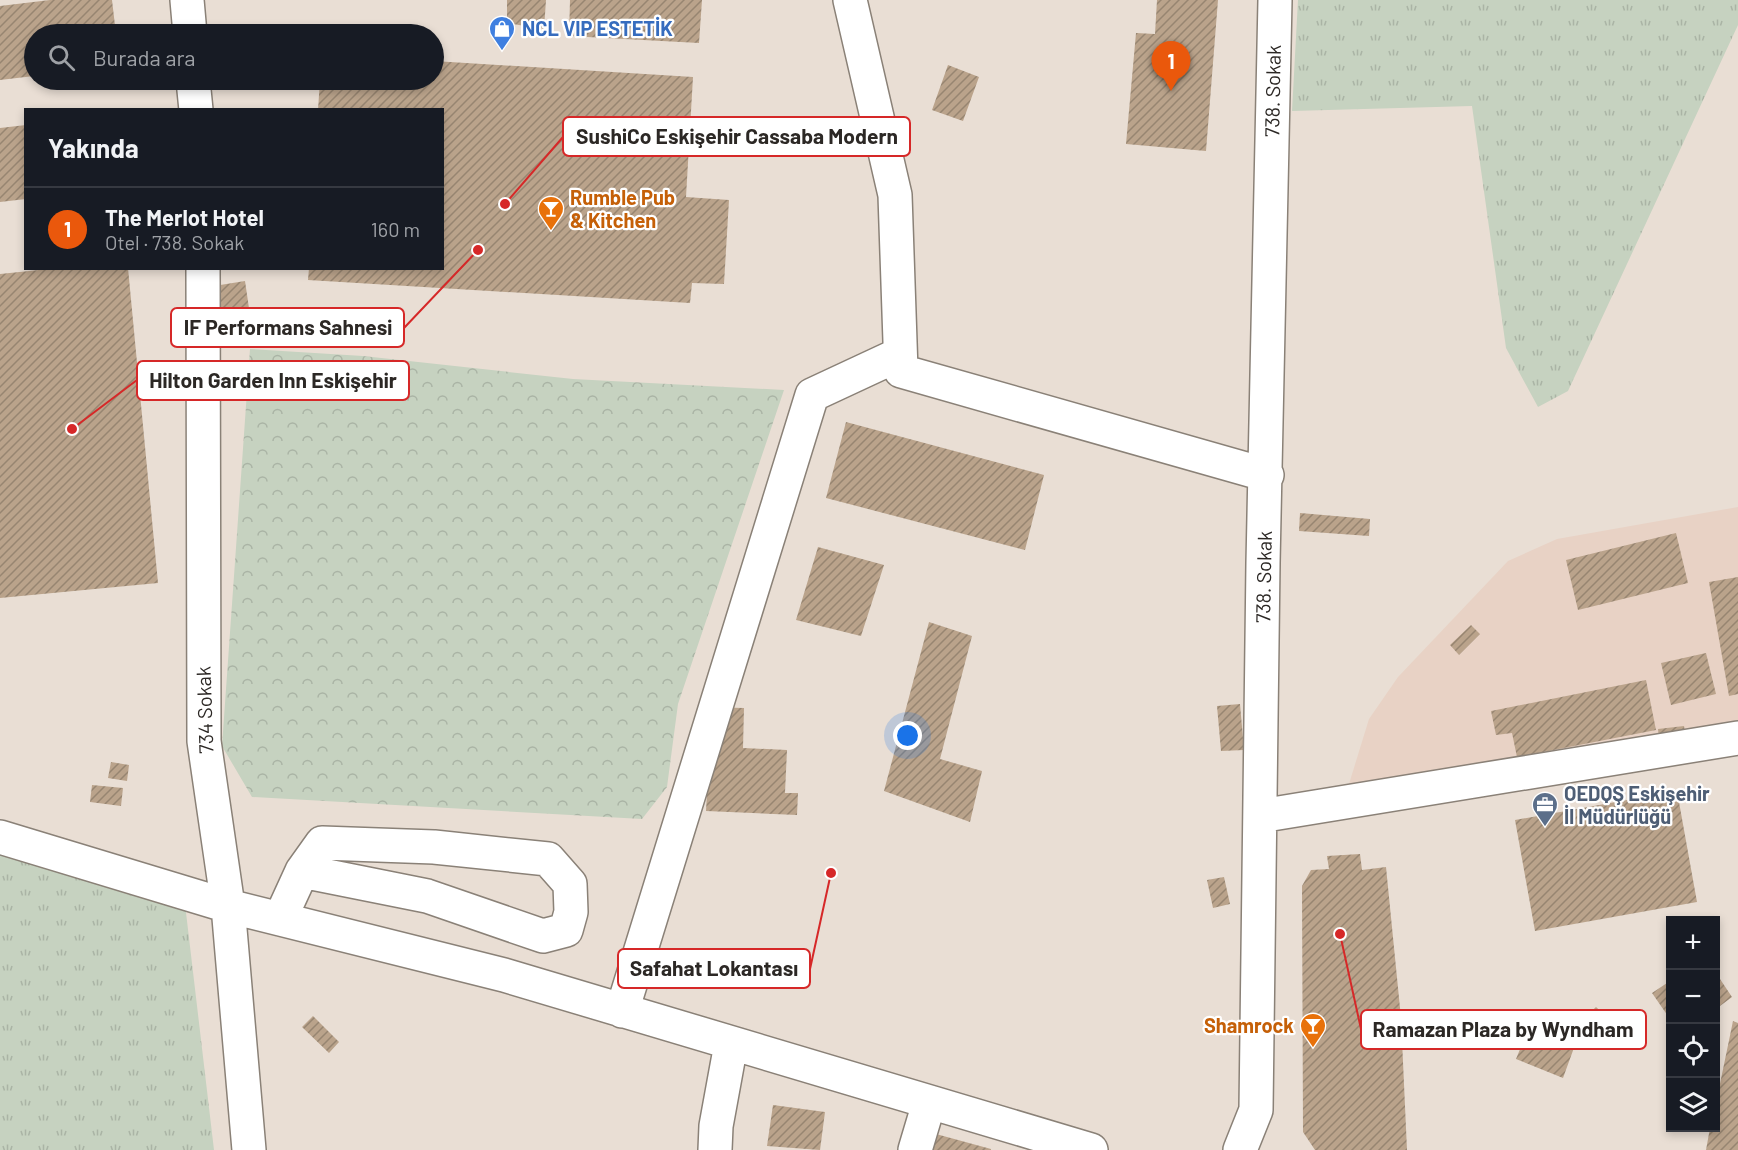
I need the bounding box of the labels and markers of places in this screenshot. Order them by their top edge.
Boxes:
shop icon: NCL VIP ESTETİK [487,14,517,52]
place label: NCL VIP ESTETİK [522,16,673,40]
pin: 1 [1152,42,1190,91]
callout: SushiCo Eskişehir Cassaba Modern [563,117,910,156]
place label: Rumble Pub & Kitchen [570,185,675,232]
bar icon: Rumble Pub & Kitchen [536,194,566,232]
callout: IF Performans Sahnesi [171,308,404,347]
callout: Hilton Garden Inn Eskişehir [137,361,409,400]
place label: OEDQŞ Eskişehir İl Müdürlüğü [1564,781,1710,828]
office icon: OEDQŞ Eskişehir İl Müdürlüğü [1530,790,1560,828]
callout: Safahat Lokantası [618,949,810,988]
callout: Ramazan Plaza by Wyndham [1361,1010,1646,1049]
bar icon: Shamrock [1298,1011,1328,1049]
place label: Shamrock [1204,1013,1294,1037]

